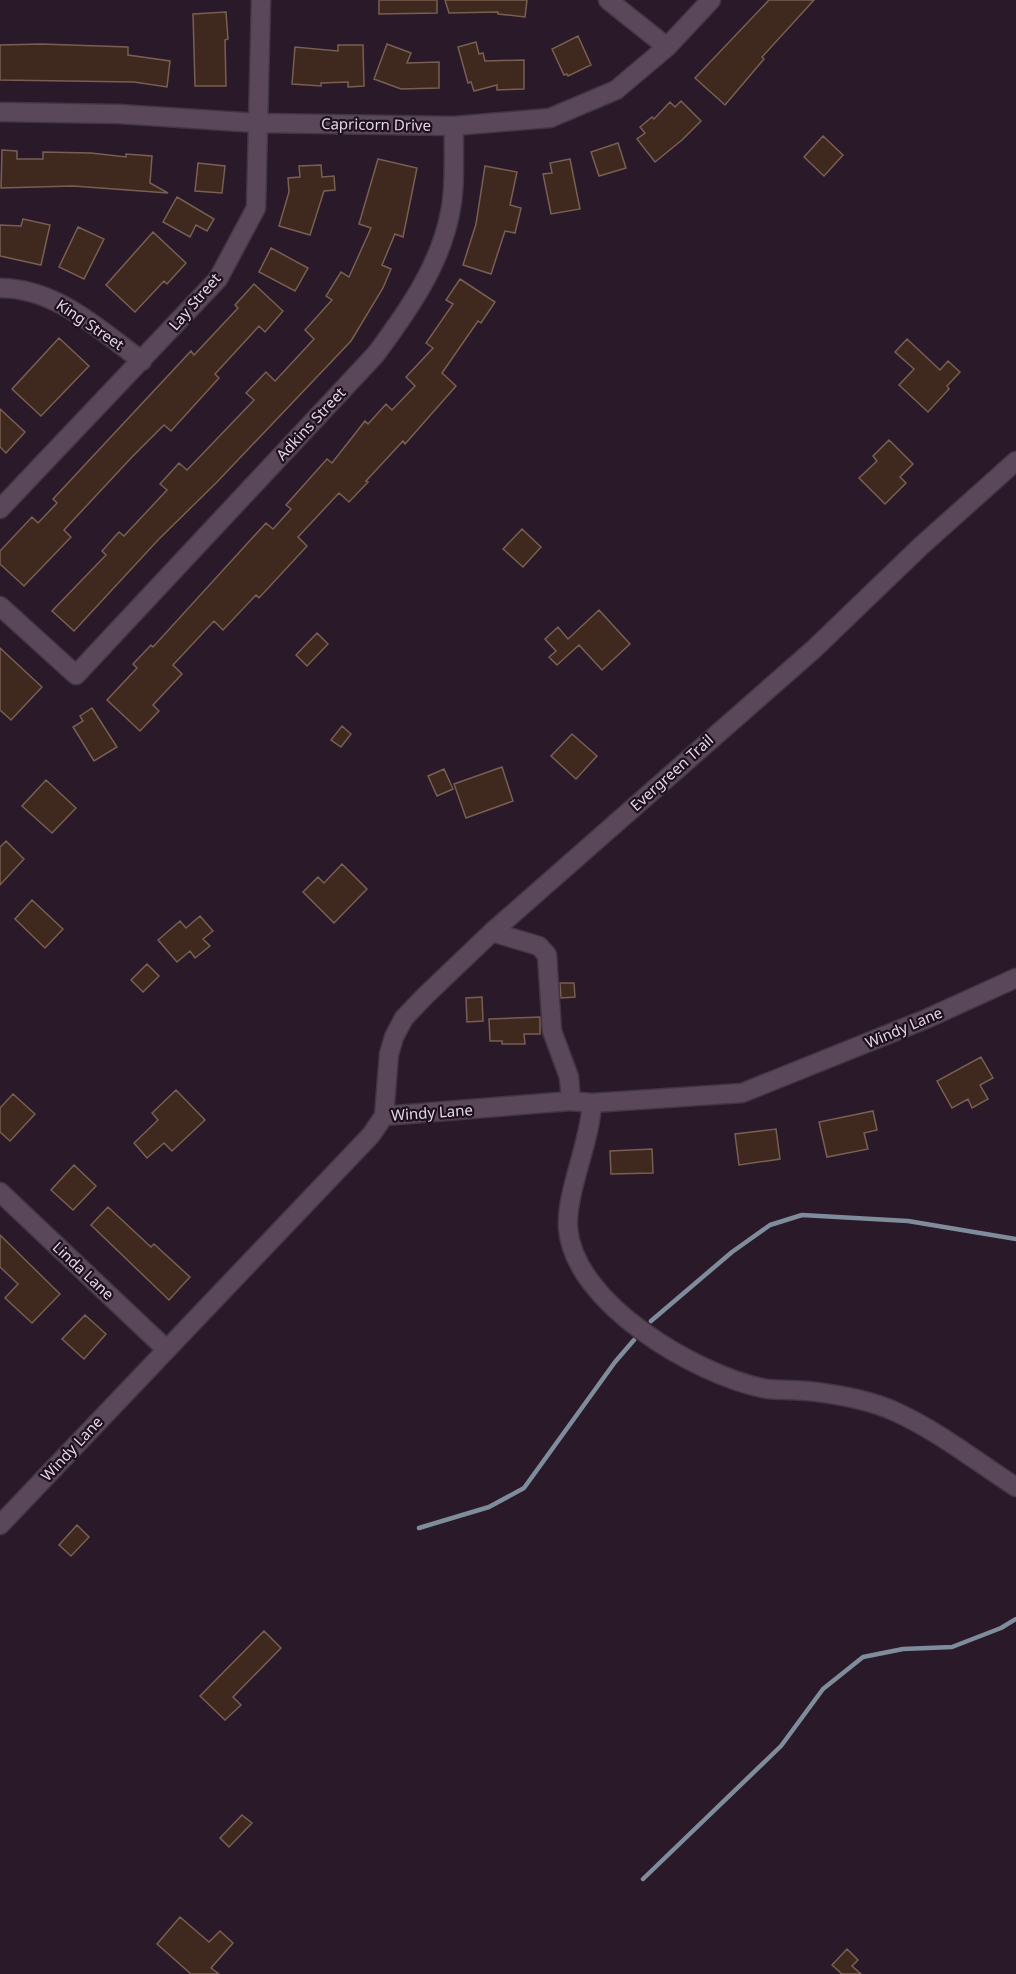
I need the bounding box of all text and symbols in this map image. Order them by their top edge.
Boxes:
street label: Capricorn Drive [321,113,431,135]
street label: Lay Street [164,268,225,334]
street label: King Street [53,294,129,354]
street label: Adkins Street [271,382,350,464]
street label: Evergreen Trail [626,730,717,815]
street label: Windy Lane [862,1002,945,1052]
street label: Windy Lane [390,1099,473,1125]
street label: Linda Lane [49,1237,118,1304]
street label: Windy Lane [36,1412,107,1485]

